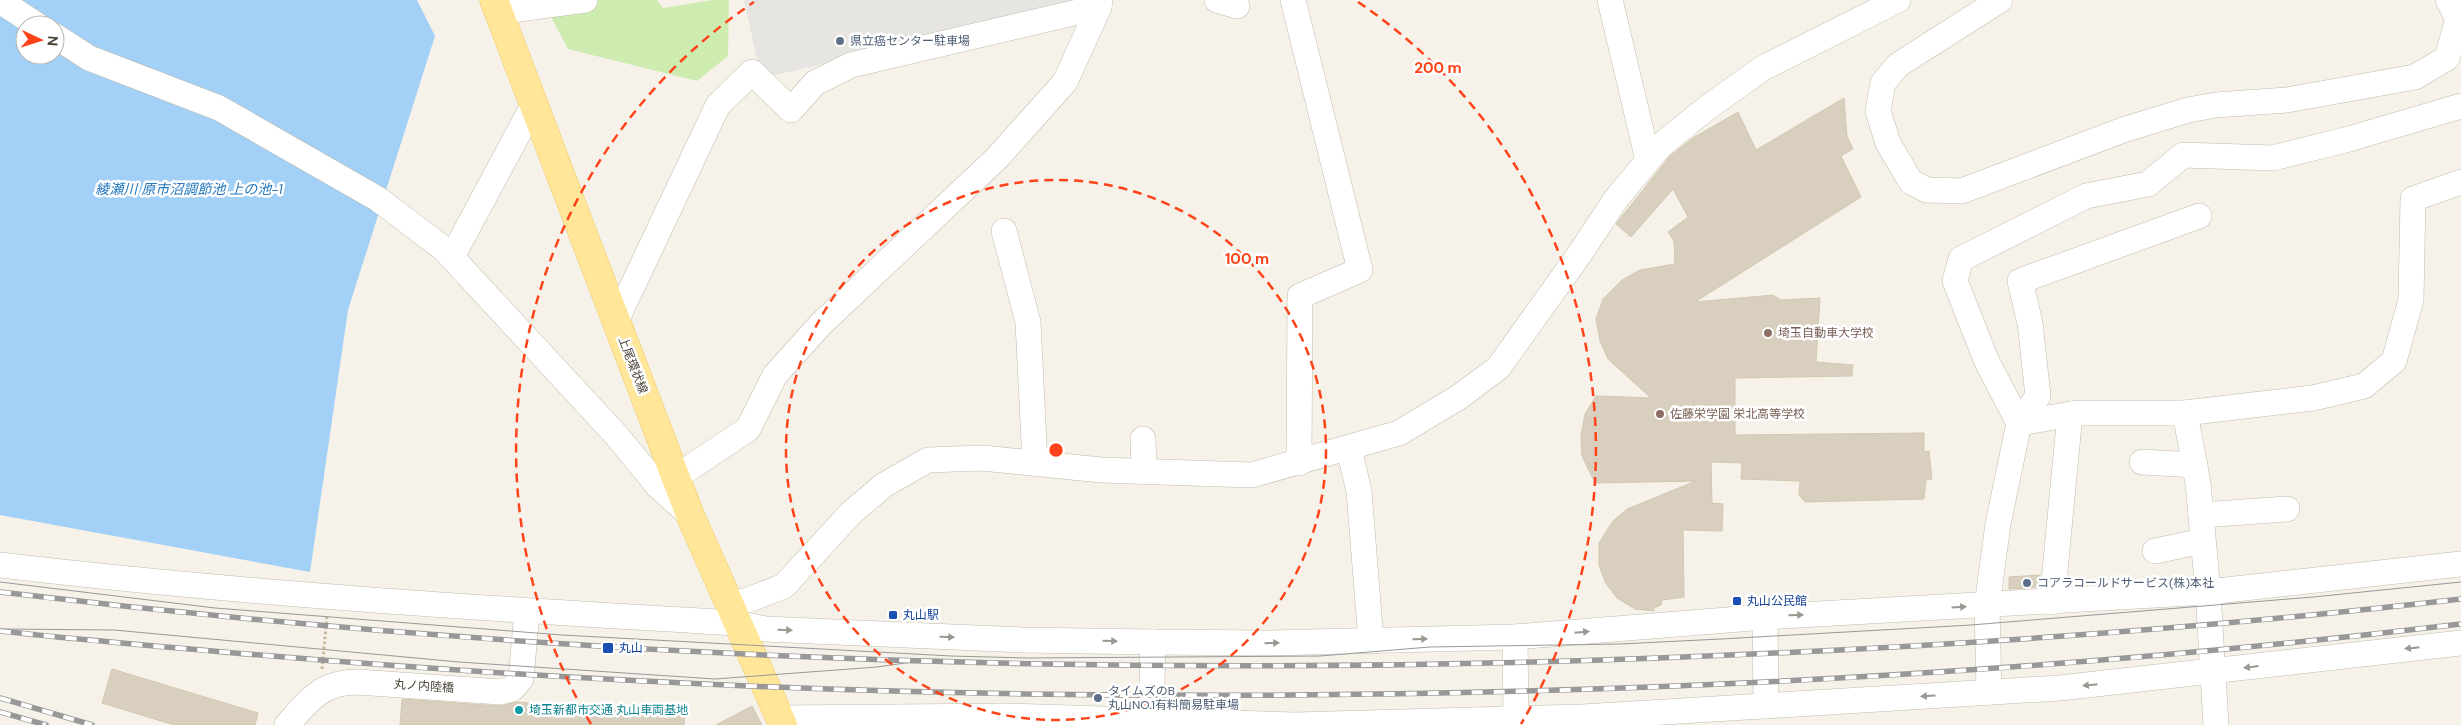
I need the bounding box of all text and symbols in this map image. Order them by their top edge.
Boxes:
north arrow [15,15,65,65]
place label: 県立癌センター駐車場 [850,33,970,49]
text: N [44,35,62,47]
marker: 県立癌センター駐車場 [834,35,846,47]
text: 200 m [1414,58,1462,78]
water label: 綾瀬川 原市沼調節池 上の池-1 [95,180,283,198]
text: 100 m [1225,249,1269,269]
place label: 埼玉自動車大学校 [1778,325,1874,341]
marker: 埼玉自動車大学校 [1762,327,1774,339]
street label: 上尾環状線 [615,334,651,396]
place label: 佐藤栄学園 栄北高等学校 [1670,406,1805,422]
marker: 佐藤栄学園 栄北高等学校 [1654,408,1666,420]
centre of rings [1047,441,1065,459]
place label: コアラコールドサービス(株)本社 [2037,575,2214,591]
marker: コアラコールドサービス(株)本社 [2021,577,2033,589]
place label: 丸山公民館 [1747,593,1807,609]
marker: 丸山公民館 [1731,595,1743,607]
one-way arrow [1951,603,1967,611]
place label: 丸山駅 [903,607,939,623]
marker: 丸山駅 [887,609,899,621]
one-way arrow [1789,611,1805,619]
one-way arrow [777,626,793,634]
one-way arrow [1574,627,1590,635]
one-way arrow [940,633,956,641]
one-way arrow [1412,634,1428,642]
one-way arrow [1102,637,1118,645]
one-way arrow [1265,639,1281,647]
place label: 丸山 [619,640,643,656]
marker: 丸山 [601,641,615,655]
one-way arrow [2404,644,2420,652]
one-way arrow [2243,663,2259,671]
street label: 丸ノ内陸橋 [394,676,454,696]
one-way arrow [2081,681,2097,689]
place label: タイムズのB 丸山NO.1有料簡易駐車場 [1108,683,1239,713]
marker: タイムズのB 丸山NO.1有料簡易駐車場 [1092,692,1104,704]
one-way arrow [1919,692,1935,700]
place label: 埼玉新都市交通 丸山車両基地 [529,702,688,718]
marker: 埼玉新都市交通 丸山車両基地 [513,704,525,716]

